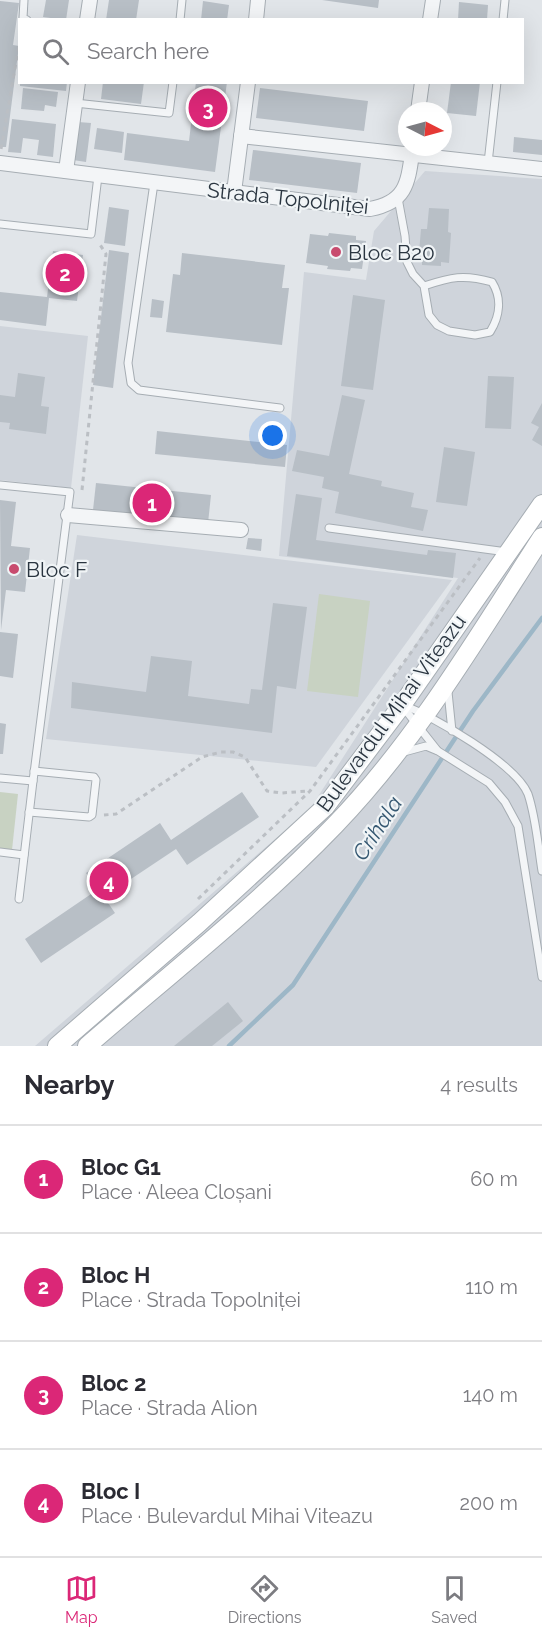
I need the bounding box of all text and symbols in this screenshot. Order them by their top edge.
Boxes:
search box [18,18,524,84]
icon: search [39,35,72,68]
text: Search here [87,38,209,64]
pin: 3 [188,86,228,130]
north arrow [398,102,452,156]
street label: Strada Topolniței [206,177,370,219]
place label: Bloc B20 [348,240,435,265]
marker: Bloc B20 [329,245,343,259]
pin: 2 [46,250,84,296]
your location [258,421,287,450]
pin: 1 [132,480,172,526]
place label: Bloc F [26,557,87,582]
marker: Bloc F [7,562,21,576]
street label: Bulevardul Mihai Viteazu [311,609,471,817]
water label: Crihala [347,791,407,865]
pin: 4 [90,858,128,904]
text: Nearby [24,1070,114,1100]
text: 4 results [440,1073,518,1097]
text: Bloc G1 [81,1154,161,1180]
text: 1 [39,1167,48,1191]
text: 60 m [470,1167,518,1191]
text: Place · Aleea Cloșani [81,1180,272,1204]
text: Bloc H [81,1262,150,1288]
text: 2 [38,1275,49,1299]
text: 110 m [465,1275,518,1299]
text: Place · Strada Topolniței [81,1288,301,1312]
text: Bloc 2 [81,1370,146,1396]
text: 3 [38,1383,49,1407]
text: 140 m [463,1383,518,1407]
text: Place · Strada Alion [81,1396,258,1420]
text: Bloc I [81,1478,140,1504]
text: 4 [38,1491,49,1515]
text: 200 m [460,1491,518,1515]
text: Place · Bulevardul Mihai Viteazu [81,1504,373,1528]
tab: Map [65,1572,98,1627]
tab: Directions [228,1572,302,1627]
tab: Saved [431,1572,477,1627]

